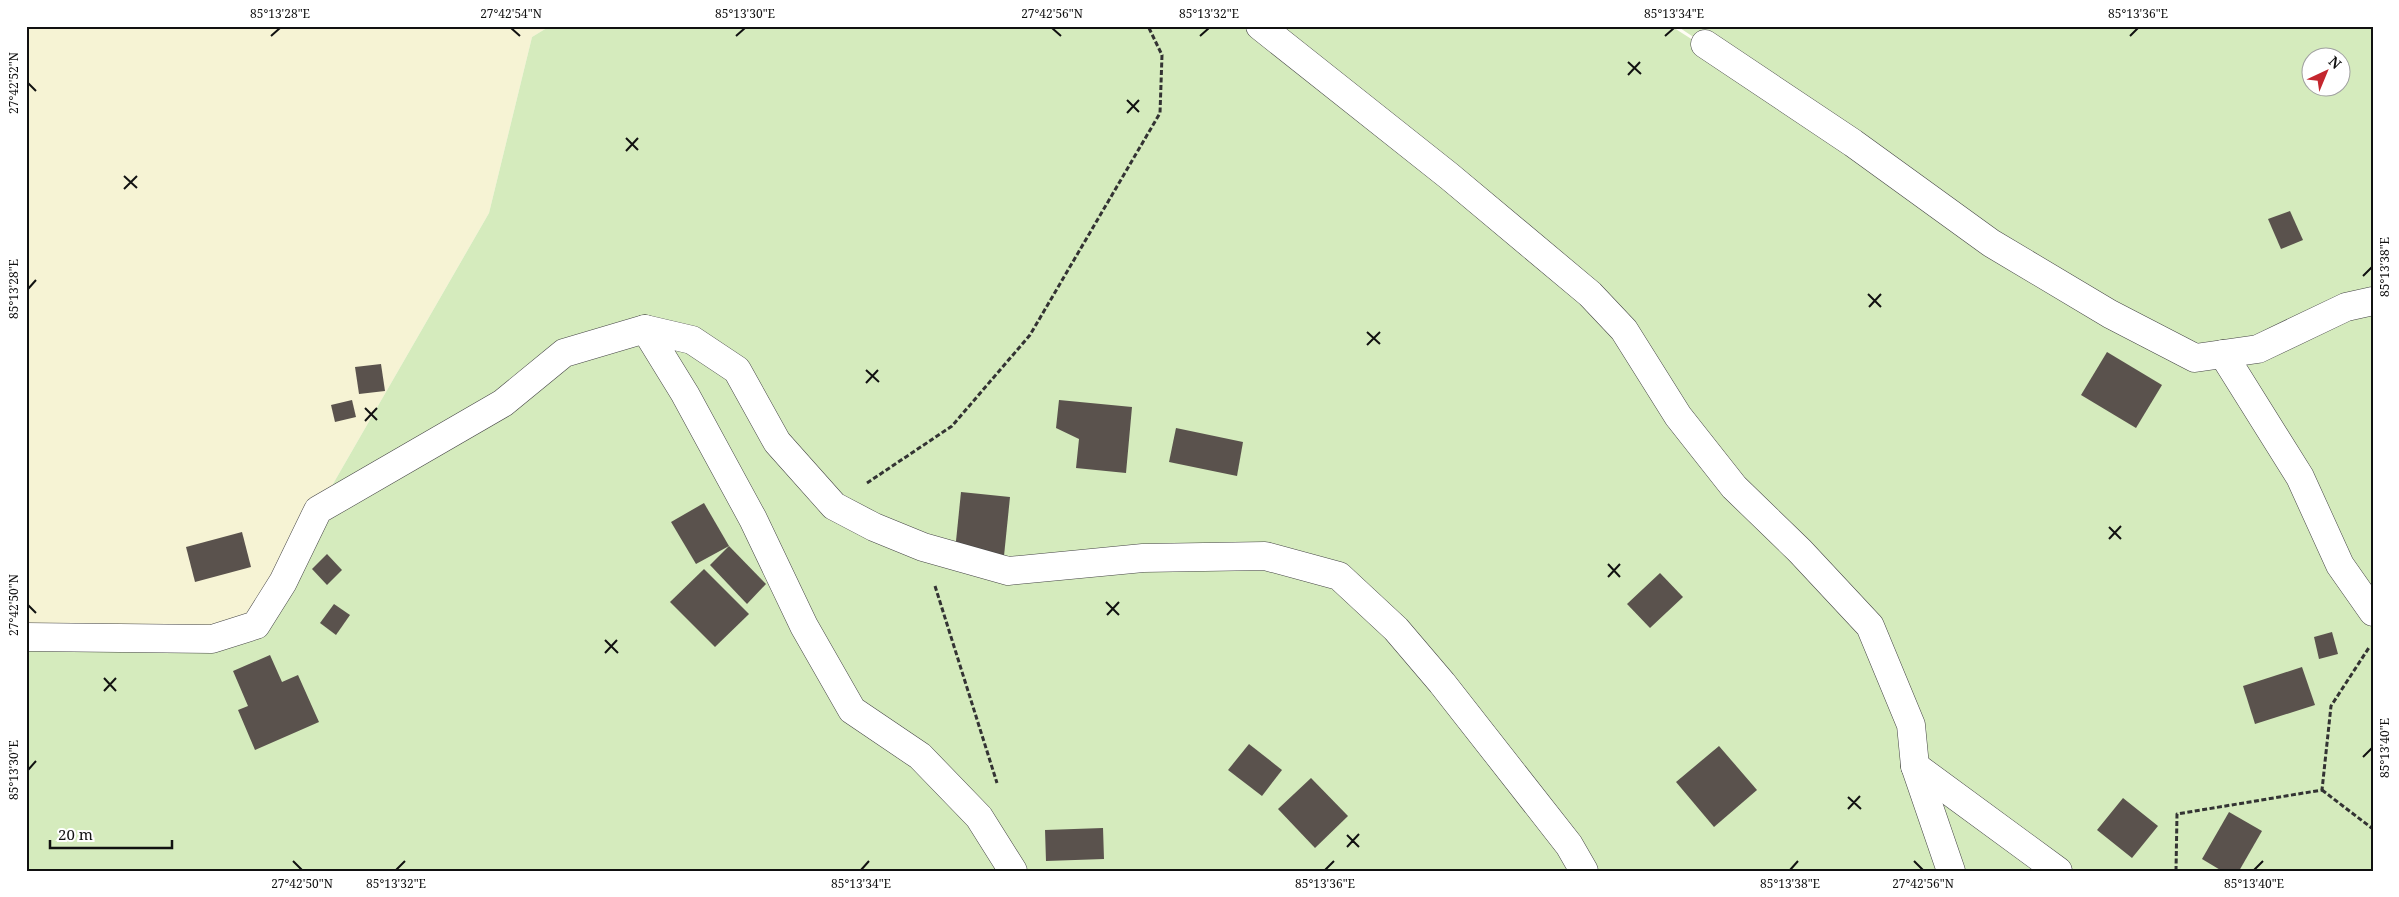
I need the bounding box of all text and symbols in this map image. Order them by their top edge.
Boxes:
text: 85°13'28"E [250,5,310,22]
text: 27°42'54"N [480,5,542,22]
text: 85°13'30"E [715,5,775,22]
text: 27°42'56"N [1021,5,1083,22]
text: 85°13'32"E [1179,5,1239,22]
text: 85°13'34"E [1644,5,1704,22]
text: 85°13'36"E [2108,5,2168,22]
north arrow [2302,48,2352,98]
text: 27°42'52"N [5,52,22,114]
text: N [2325,52,2346,73]
text: 85°13'38"E [2376,237,2393,297]
text: 85°13'28"E [5,259,22,319]
text: 27°42'50"N [5,574,22,636]
text: 85°13'40"E [2376,718,2393,778]
text: 85°13'30"E [5,740,22,800]
scale bar [50,817,172,849]
text: 20 m [58,824,93,844]
text: 27°42'50"N [271,875,333,892]
text: 85°13'32"E [366,875,426,892]
text: 85°13'34"E [831,875,891,892]
text: 85°13'36"E [1295,875,1355,892]
text: 85°13'38"E [1760,875,1820,892]
text: 27°42'56"N [1892,875,1954,892]
text: 85°13'40"E [2224,875,2284,892]

